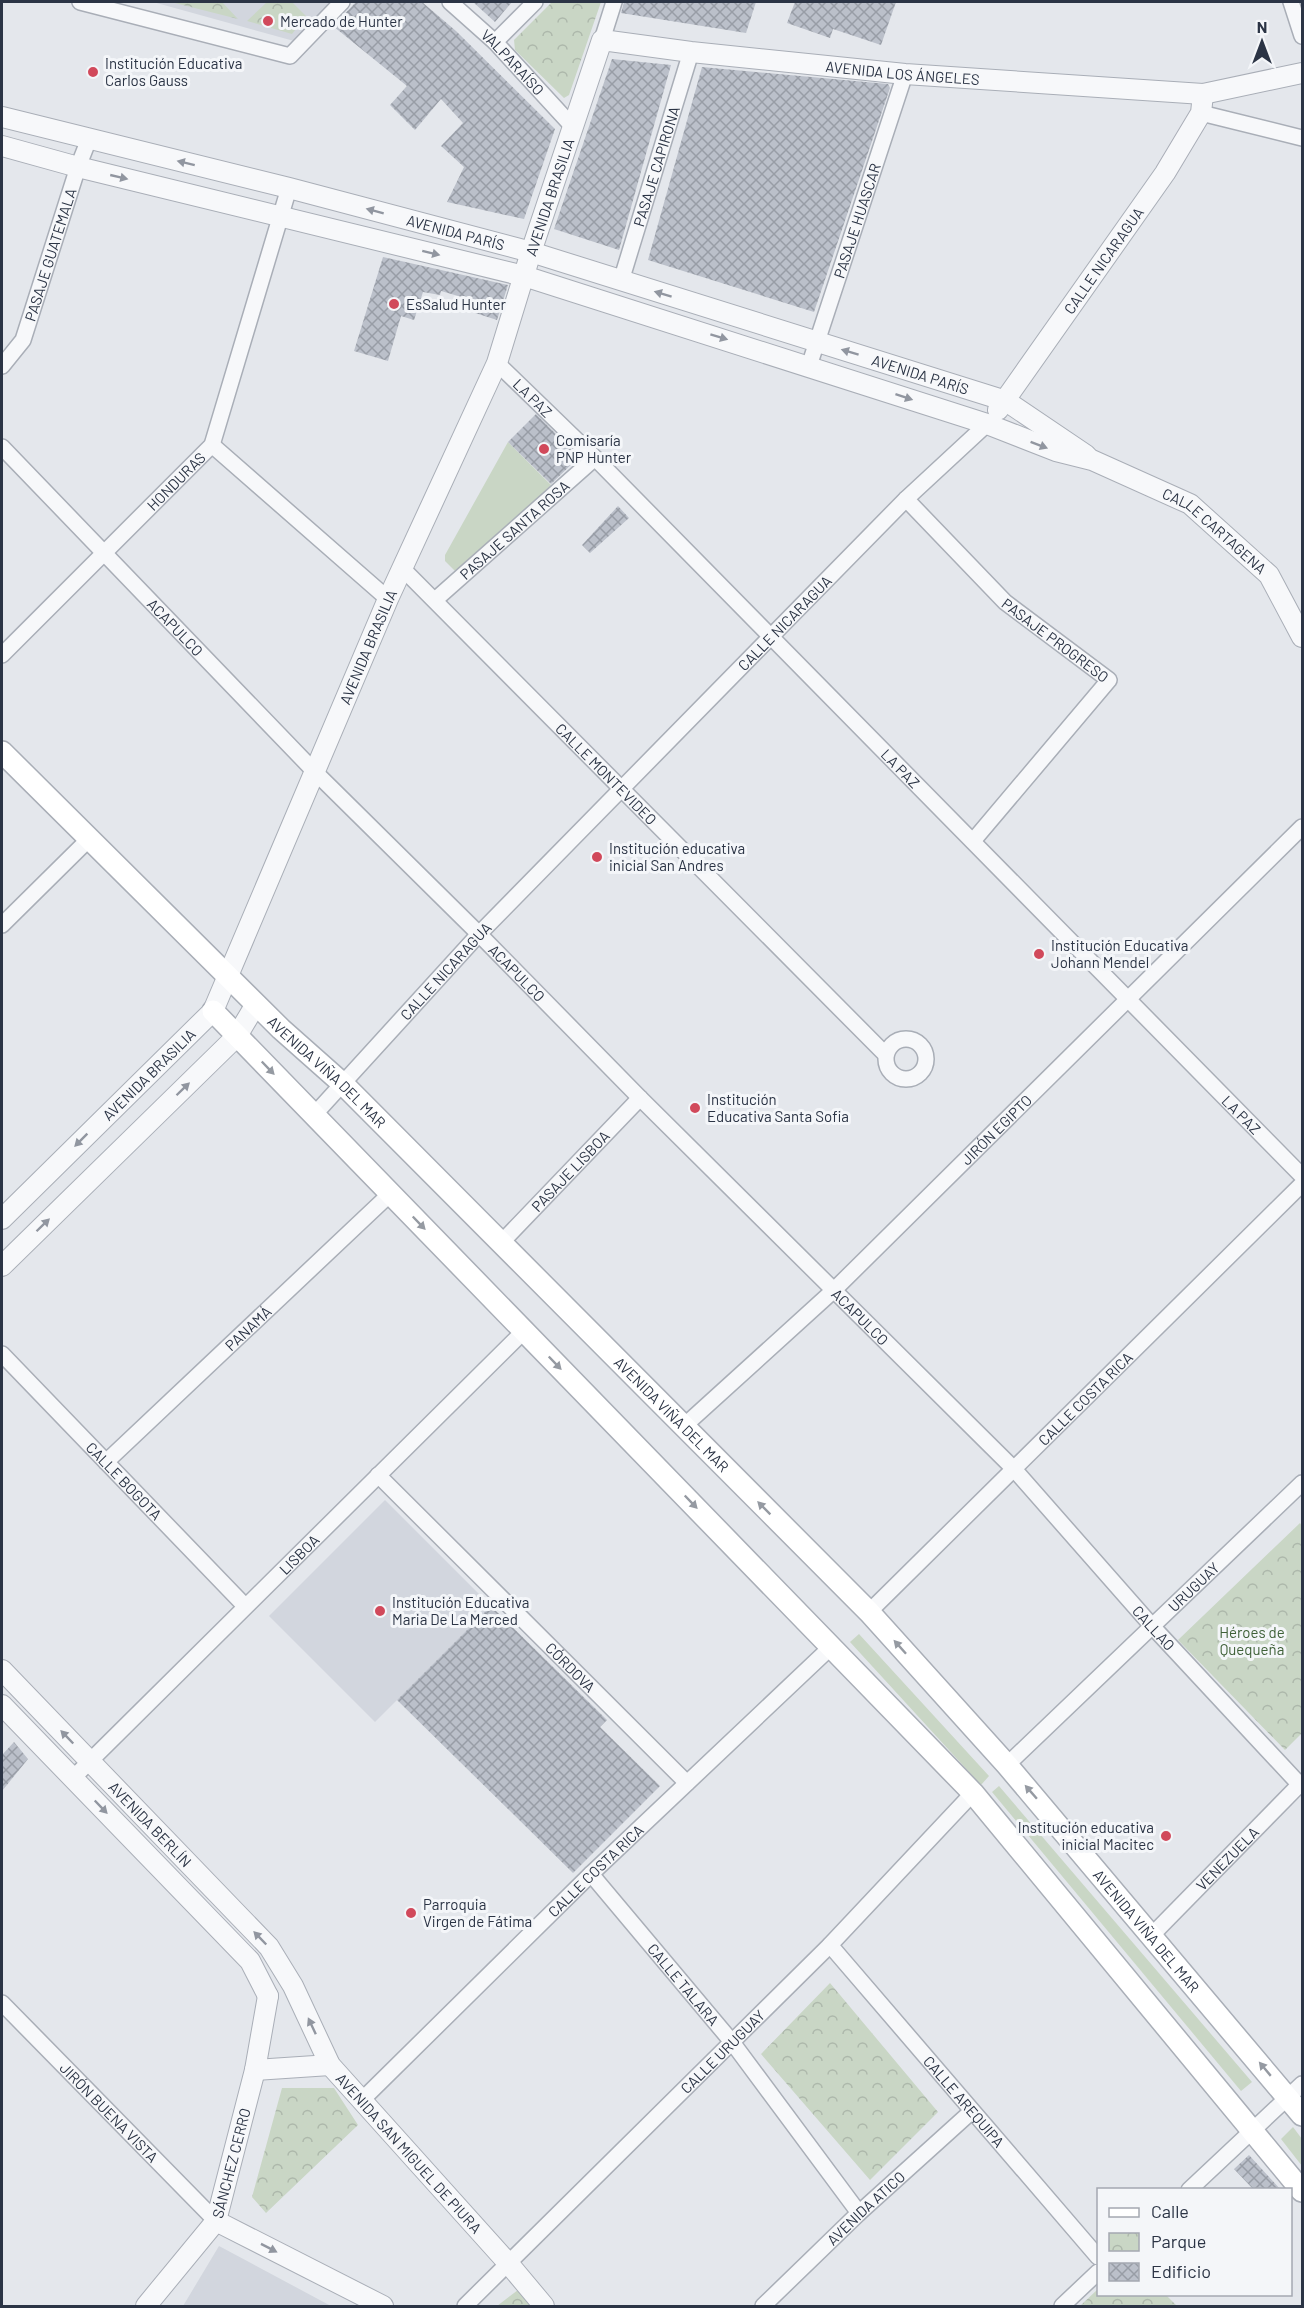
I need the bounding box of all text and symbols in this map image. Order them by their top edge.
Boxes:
place label: Mercado de Hunter [280,12,403,30]
north arrow [1232,12,1292,72]
marker: Mercado de Hunter [261,14,275,28]
text: N [1257,17,1267,36]
street label: VALPARAÍSO [478,25,548,99]
place label: Institución Educativa Carlos Gauss [105,54,242,89]
street label: AVENIDA LOS ÁNGELES [825,57,980,88]
marker: Institución Educativa Carlos Gauss [86,65,100,79]
street label: PASAJE CAPIRONA [629,104,683,229]
street label: AVENIDA BRASILIA [521,136,578,258]
one-way arrow [177,157,196,167]
street label: PASAJE HUASCAR [829,161,884,281]
one-way arrow [110,173,128,183]
street label: PASAJE GUATEMALA [21,186,80,323]
street label: CALLE NICARAGUA [1060,204,1147,317]
one-way arrow [366,205,384,215]
street label: AVENIDA PARÍS [405,210,507,254]
one-way arrow [422,249,440,259]
one-way arrow [654,289,672,298]
place label: EsSalud Hunter [406,295,507,313]
marker: EsSalud Hunter [387,297,401,311]
one-way arrow [710,333,728,343]
one-way arrow [841,347,859,356]
street label: AVENIDA PARÍS [870,350,971,398]
street label: LA PAZ [510,375,556,421]
one-way arrow [895,393,913,402]
place label: Comisaría PNP Hunter [556,431,632,466]
one-way arrow [1030,440,1048,450]
marker: Comisaría PNP Hunter [537,442,551,456]
street label: HONDURAS [143,448,209,514]
street label: PASAJE SANTA ROSA [456,476,573,583]
street label: CALLE CARTAGENA [1160,484,1270,577]
street label: CALLE NICARAGUA [734,571,835,674]
street label: AVENIDA BRASILIA [335,586,400,707]
street label: PASAJE PROGRESO [998,594,1113,686]
street label: ACAPULCO [144,595,207,659]
street label: CALLE MONTEVIDEO [552,719,661,828]
street label: LA PAZ [877,745,924,792]
place label: Institución educativa inicial San Andres [609,839,745,874]
marker: Institución educativa inicial San Andres [590,850,604,864]
street label: CALLE NICARAGUA [396,918,495,1024]
place label: Institución Educativa Johann Mendel [1051,936,1188,971]
street label: ACAPULCO [485,940,549,1005]
marker: Institución Educativa Johann Mendel [1032,947,1046,961]
street label: AVENIDA VIÑA DEL MAR [264,1012,390,1131]
street label: AVENIDA BRASILIA [99,1025,199,1124]
one-way arrow [261,1061,275,1075]
one-way arrow [175,1082,189,1096]
place label: Institución Educativa Santa Sofia [707,1090,849,1125]
street label: JIRÓN EGIPTO [957,1091,1035,1168]
street label: LA PAZ [1218,1091,1265,1138]
marker: Institución Educativa Santa Sofia [688,1101,702,1115]
street label: PASAJE LISBOA [527,1127,613,1215]
one-way arrow [75,1133,89,1147]
one-way arrow [412,1216,426,1231]
one-way arrow [36,1219,50,1233]
street label: ACAPULCO [828,1285,893,1349]
street label: PANAMÁ [221,1302,275,1354]
street label: CALLE COSTA RICA [1034,1348,1136,1449]
street label: AVENIDA VIÑA DEL MAR [611,1353,733,1475]
one-way arrow [548,1355,562,1370]
street label: CALLE BOGOTA [83,1438,166,1523]
one-way arrow [684,1495,698,1510]
one-way arrow [757,1501,772,1515]
street label: LISBOA [275,1530,323,1578]
street label: URUGUAY [1164,1558,1223,1615]
place label: Institución Educativa Maria De La Merced [392,1593,529,1628]
street label: CALLAO [1129,1602,1179,1654]
marker: Institución Educativa Maria De La Merced [373,1604,387,1618]
park label: Héroes de Quequeña [1219,1623,1285,1658]
street label: CÓRDOVA [542,1639,599,1696]
one-way arrow [894,1641,908,1655]
one-way arrow [60,1730,74,1744]
street label: AVENIDA BERLÍN [105,1778,196,1870]
one-way arrow [1025,1785,1038,1800]
one-way arrow [93,1799,107,1813]
place label: Institución educativa inicial Macitec [1018,1818,1154,1853]
street label: CALLE COSTA RICA [544,1820,647,1920]
street label: VENEZUELA [1192,1823,1262,1894]
marker: Institución educativa inicial Macitec [1159,1829,1173,1843]
street label: AVENIDA VIÑA DEL MAR [1090,1866,1203,1996]
place label: Parroquia Virgen de Fátima [423,1895,532,1930]
marker: Parroquia Virgen de Fátima [404,1906,418,1920]
one-way arrow [254,1931,268,1945]
street label: CALLE TALARA [644,1940,723,2029]
street label: CALLE URUGUAY [677,2006,768,2097]
one-way arrow [307,2017,316,2034]
street label: CALLE AREQUIPA [920,2052,1008,2151]
street label: JIRÓN BUENA VISTA [56,2059,162,2166]
one-way arrow [1260,2062,1272,2077]
street label: AVENIDA SAN MIGUEL DE PIURA [332,2069,486,2237]
street label: SÁNCHEZ CERRO [208,2106,254,2220]
street label: AVENIDA ATICO [823,2167,908,2249]
legend [1097,2188,1292,2296]
text: Calle [1151,2200,1189,2222]
text: Parque [1151,2230,1206,2252]
one-way arrow [260,2243,277,2253]
text: Edificio [1151,2260,1211,2282]

